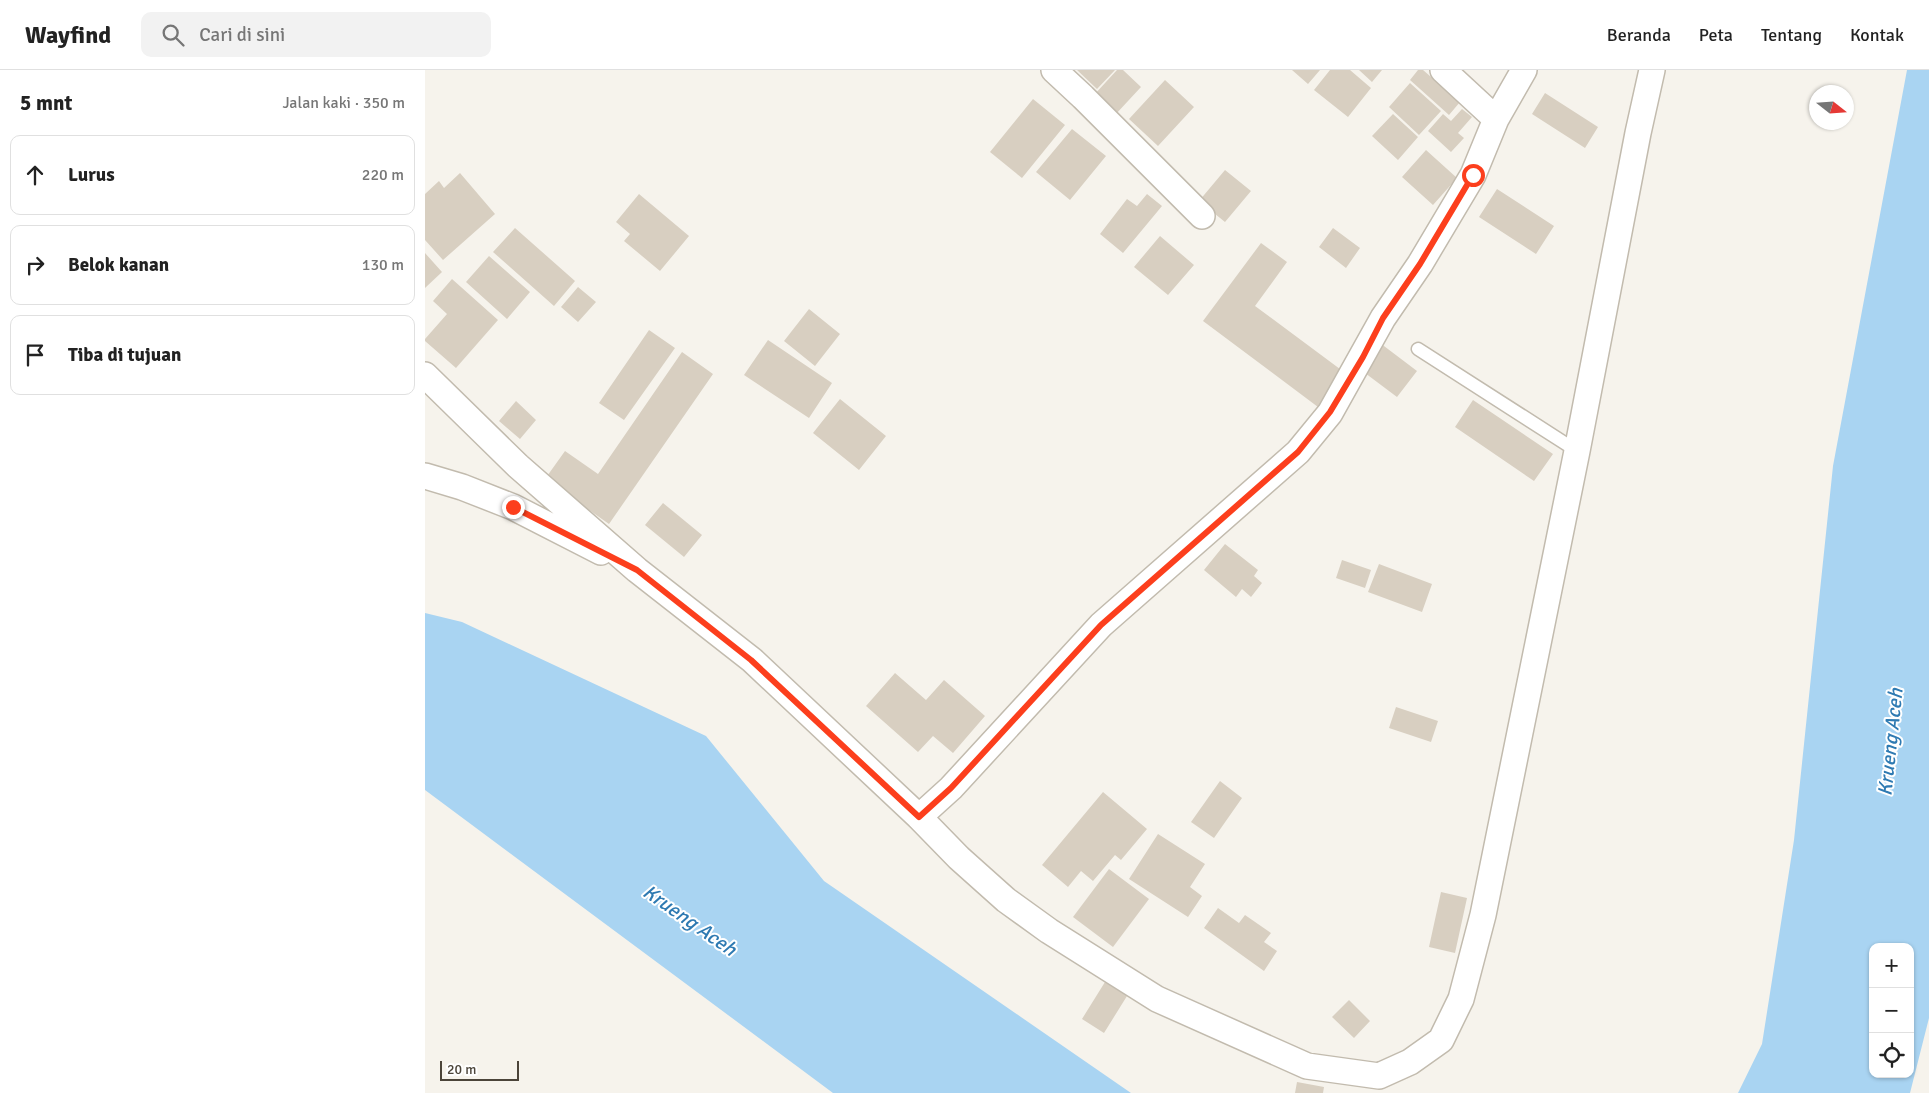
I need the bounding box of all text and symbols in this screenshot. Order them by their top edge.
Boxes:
search box [141,12,491,57]
text: Wayfind [25,20,111,50]
icon: search [159,21,187,49]
text: Cari di sini [199,23,285,47]
text: Beranda [1607,24,1671,46]
text: Peta [1699,24,1733,46]
text: Tentang [1761,24,1822,46]
text: Kontak [1850,24,1904,46]
north arrow [1809,85,1854,130]
text: 5 mnt [20,90,72,116]
text: Jalan kaki · 350 m [283,93,405,113]
icon: ahead [21,161,49,189]
text: Lurus [68,163,115,187]
route start [1462,164,1485,187]
text: 220 m [362,165,404,185]
icon: right [21,251,49,279]
text: Belok kanan [68,253,169,277]
text: 130 m [362,255,404,275]
icon: arrive [21,341,49,369]
text: Tiba di tujuan [68,343,181,367]
route end [502,496,525,519]
water label: Krueng Aceh [1872,686,1909,797]
water label: Krueng Aceh [638,879,742,962]
map controls [1869,943,1914,1078]
button: + [1869,943,1914,988]
button: − [1869,988,1914,1033]
button: locate [1869,1033,1914,1078]
scale bar [440,1058,519,1081]
text: 20 m [447,1061,476,1078]

